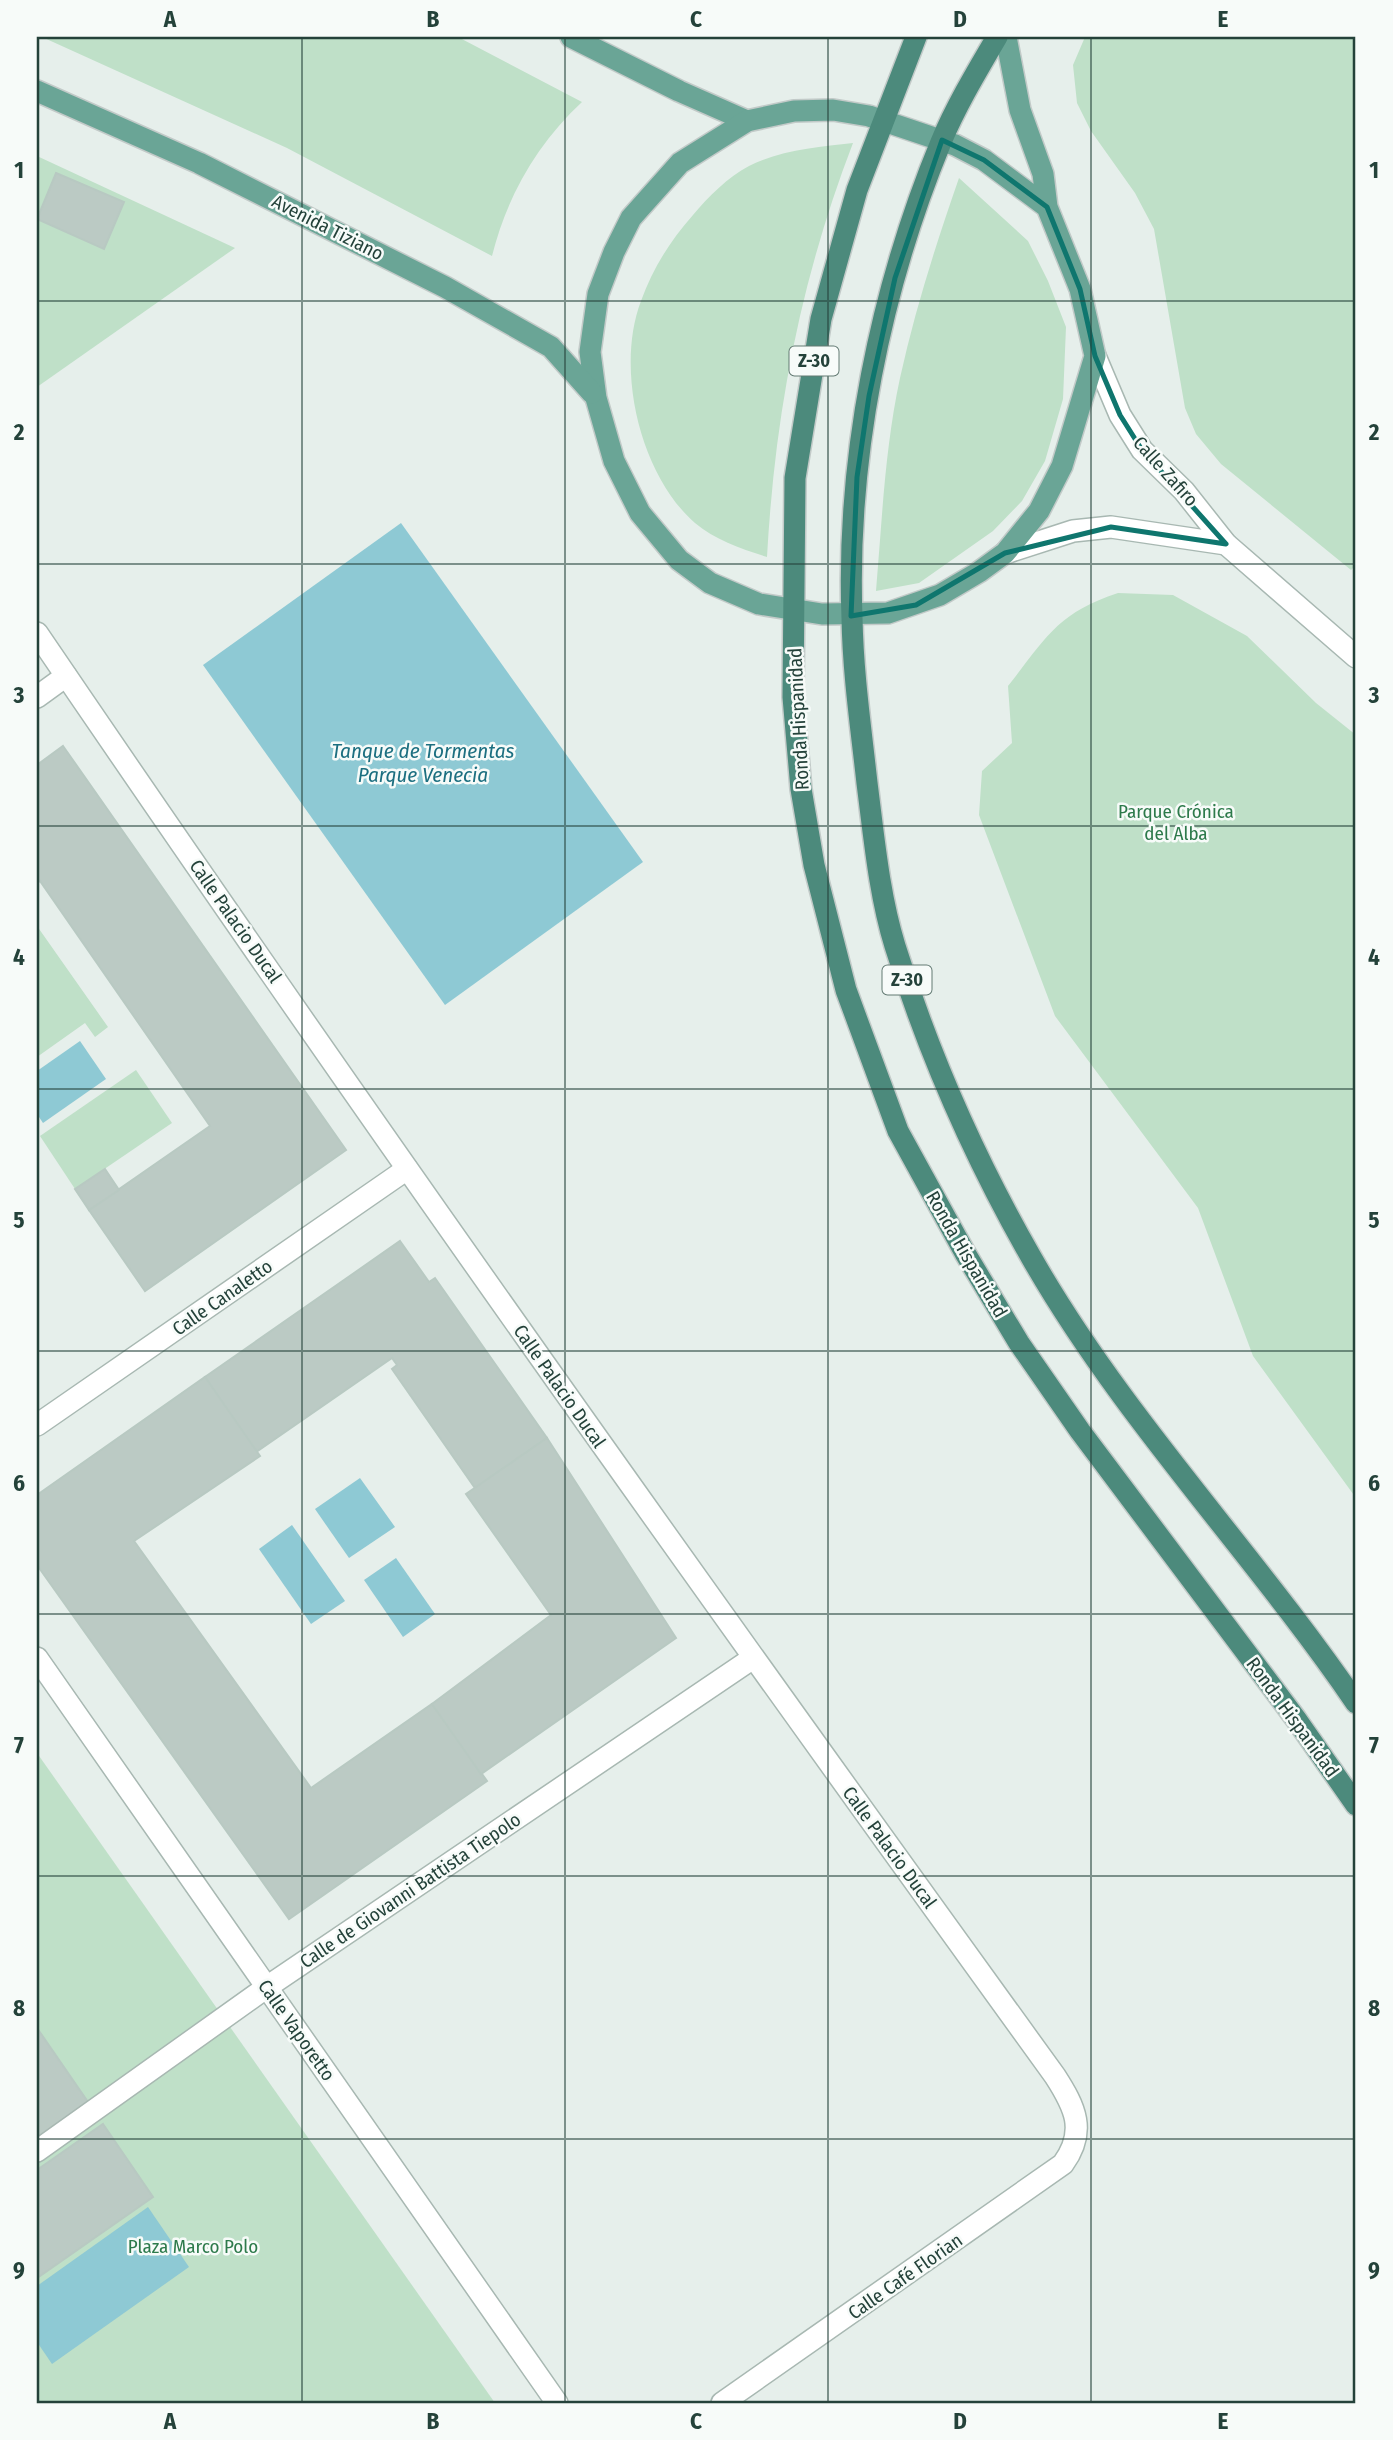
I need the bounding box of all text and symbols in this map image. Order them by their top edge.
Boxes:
text: A [163,5,177,33]
text: B [427,5,440,33]
text: C [690,5,702,33]
text: D [953,5,967,33]
text: E [1218,5,1229,33]
text: 1 [14,156,24,184]
text: 1 [1369,156,1379,184]
street label: Avenida Tiziano [268,190,387,265]
road number: Z-30 [790,346,838,376]
text: 2 [13,418,25,446]
text: 2 [1368,418,1380,446]
street label: Calle Zafiro [1128,432,1203,511]
street label: Ronda Hispanidad [783,647,814,791]
text: 3 [13,681,25,709]
text: 3 [1368,681,1380,709]
water label: Tanque de Tormentas Parque Venecia [332,738,515,788]
park label: Parque Crónica del Alba [1118,800,1234,845]
street label: Calle Palacio Ducal [185,855,287,987]
text: 4 [13,943,25,971]
text: 4 [1368,943,1380,971]
road number: Z-30 [883,965,932,995]
street label: Ronda Hispanidad [921,1187,1012,1322]
text: 5 [13,1206,25,1234]
text: 5 [1368,1206,1380,1234]
street label: Calle Canaletto [168,1255,277,1340]
street label: Calle Palacio Ducal [509,1320,611,1452]
text: 6 [13,1469,25,1497]
text: 6 [1368,1469,1380,1497]
street label: Ronda Hispanidad [1242,1653,1344,1782]
text: 7 [14,1731,24,1759]
text: 7 [1369,1731,1379,1759]
street label: Calle Palacio Ducal [838,1782,942,1913]
street label: Calle de Giovanni Battista Tiepolo [295,1808,525,1973]
street label: Calle Vaporetto [253,1975,340,2085]
text: 8 [13,1994,25,2022]
text: 8 [1368,1994,1380,2022]
street label: Calle Café Florian [844,2228,967,2324]
park label: Plaza Marco Polo [128,2235,258,2258]
text: 9 [13,2256,25,2284]
text: 9 [1368,2256,1380,2284]
text: A [163,2407,177,2435]
text: B [427,2407,440,2435]
text: C [690,2407,702,2435]
text: D [953,2407,967,2435]
text: E [1218,2407,1229,2435]

